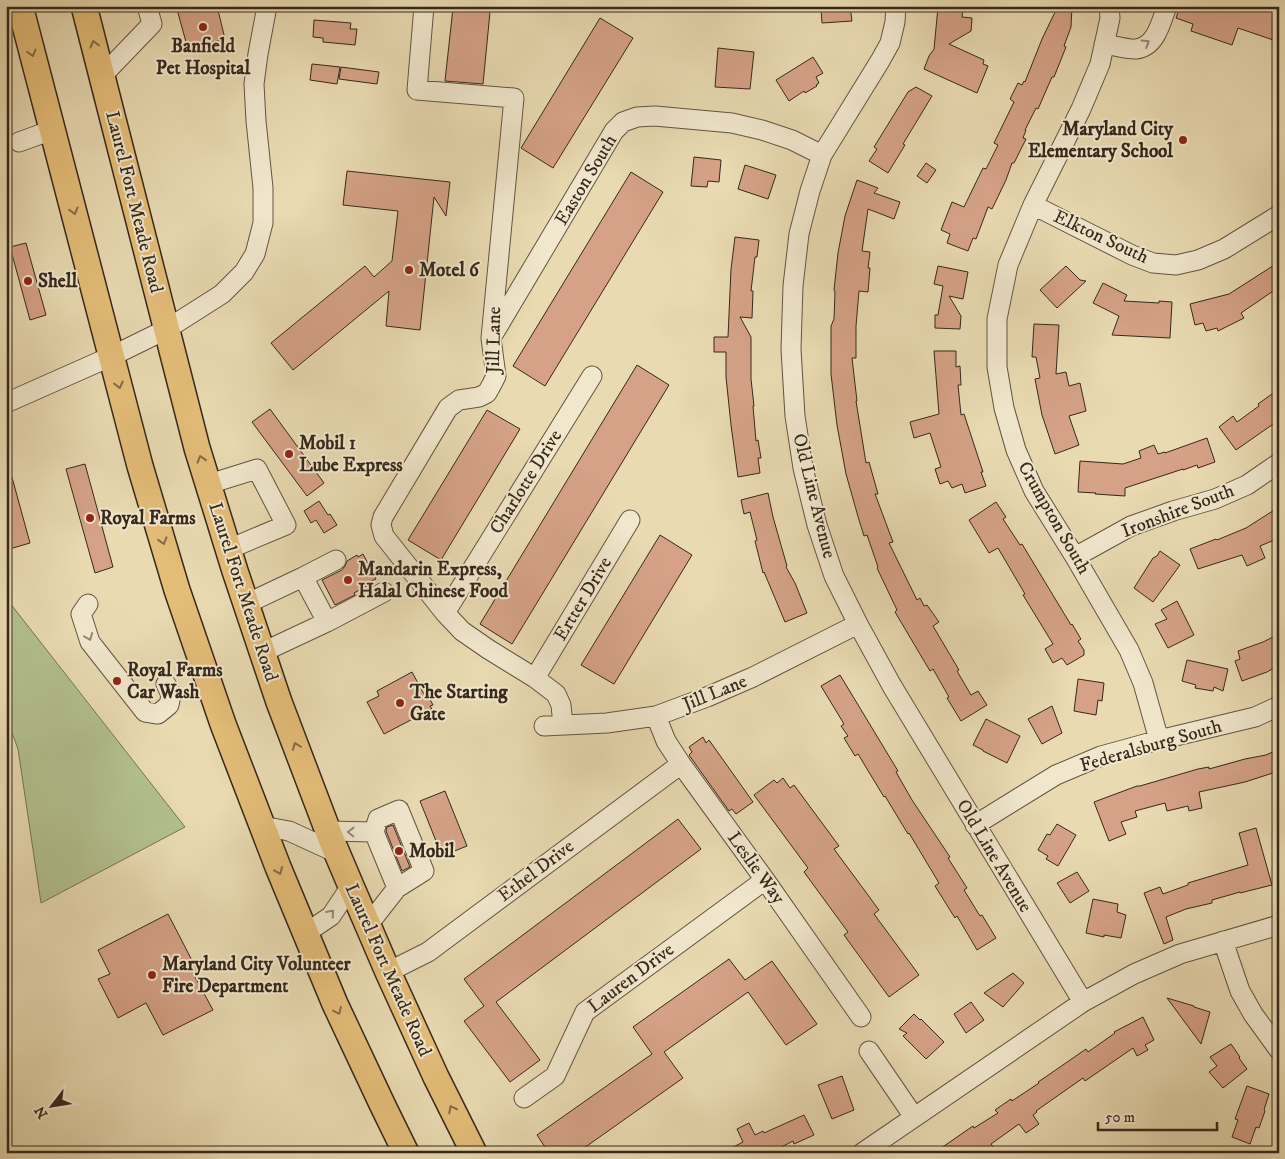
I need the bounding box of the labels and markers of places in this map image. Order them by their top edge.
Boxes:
marker: Banfield Pet Hospital [197,21,209,33]
place label: Banfield Pet Hospital [156,35,250,80]
place label: Maryland City Elementary School [1028,118,1174,163]
marker: Maryland City Elementary School [1177,134,1189,146]
place label: Motel 6 [419,259,480,282]
marker: Motel 6 [403,264,415,276]
place label: Shell [38,270,77,293]
marker: Shell [22,275,34,287]
place label: Mobil 1 Lube Express [299,432,403,477]
marker: Mobil 1 Lube Express [283,448,295,460]
place label: Royal Farms [100,507,196,530]
marker: Royal Farms [84,512,96,524]
place label: Mandarin Express, Halal Chinese Food [358,558,509,603]
marker: Mandarin Express, Halal Chinese Food [342,574,354,586]
place label: Royal Farms Car Wash [127,659,223,704]
marker: Royal Farms Car Wash [111,675,123,687]
place label: The Starting Gate [409,681,508,726]
marker: The Starting Gate [394,697,406,709]
place label: Mobil [409,840,455,863]
marker: Mobil [393,845,405,857]
place label: Maryland City Volunteer Fire Department [162,953,352,998]
marker: Maryland City Volunteer Fire Department [146,969,158,981]

